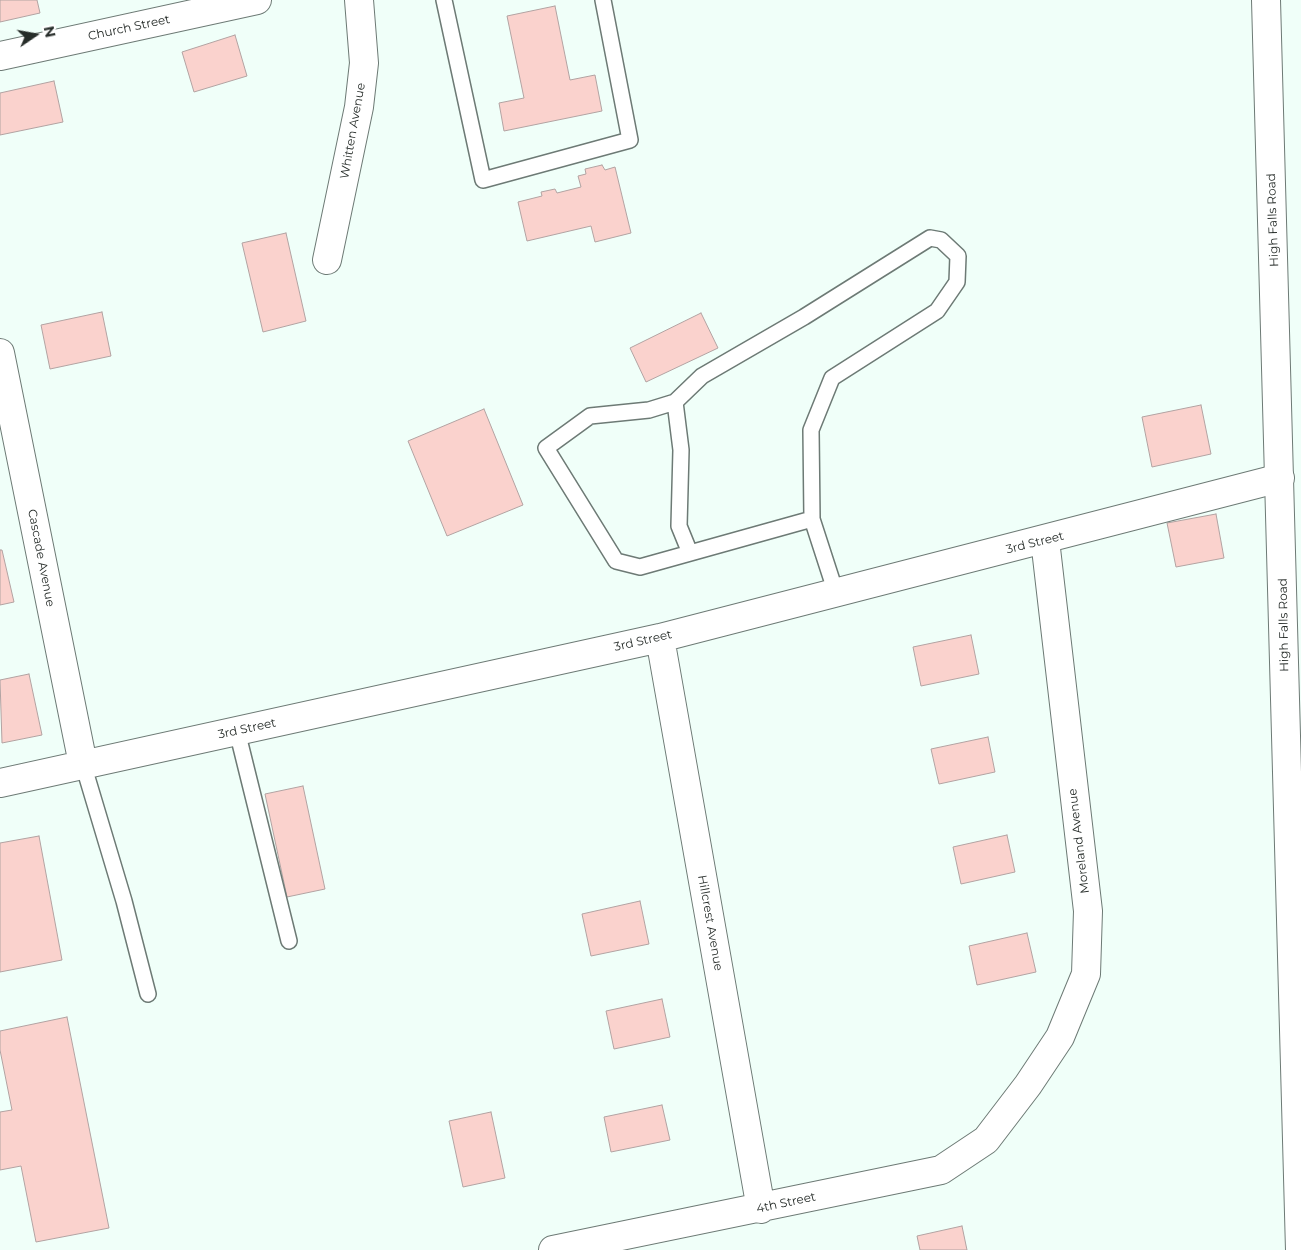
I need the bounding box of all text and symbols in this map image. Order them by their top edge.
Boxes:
north arrow [10,10,60,60]
street label: Church Street [87,12,171,44]
text: N [40,24,60,39]
street label: Whitten Avenue [337,82,369,180]
street label: High Falls Road [1264,173,1282,267]
street label: Cascade Avenue [24,508,58,608]
street label: 3rd Street [1005,529,1065,557]
street label: High Falls Road [1276,578,1292,672]
street label: 3rd Street [613,627,673,655]
street label: 3rd Street [217,716,277,742]
street label: Moreland Avenue [1065,788,1093,894]
street label: Hillcrest Avenue [694,874,726,972]
street label: 4th Street [755,1190,817,1216]

